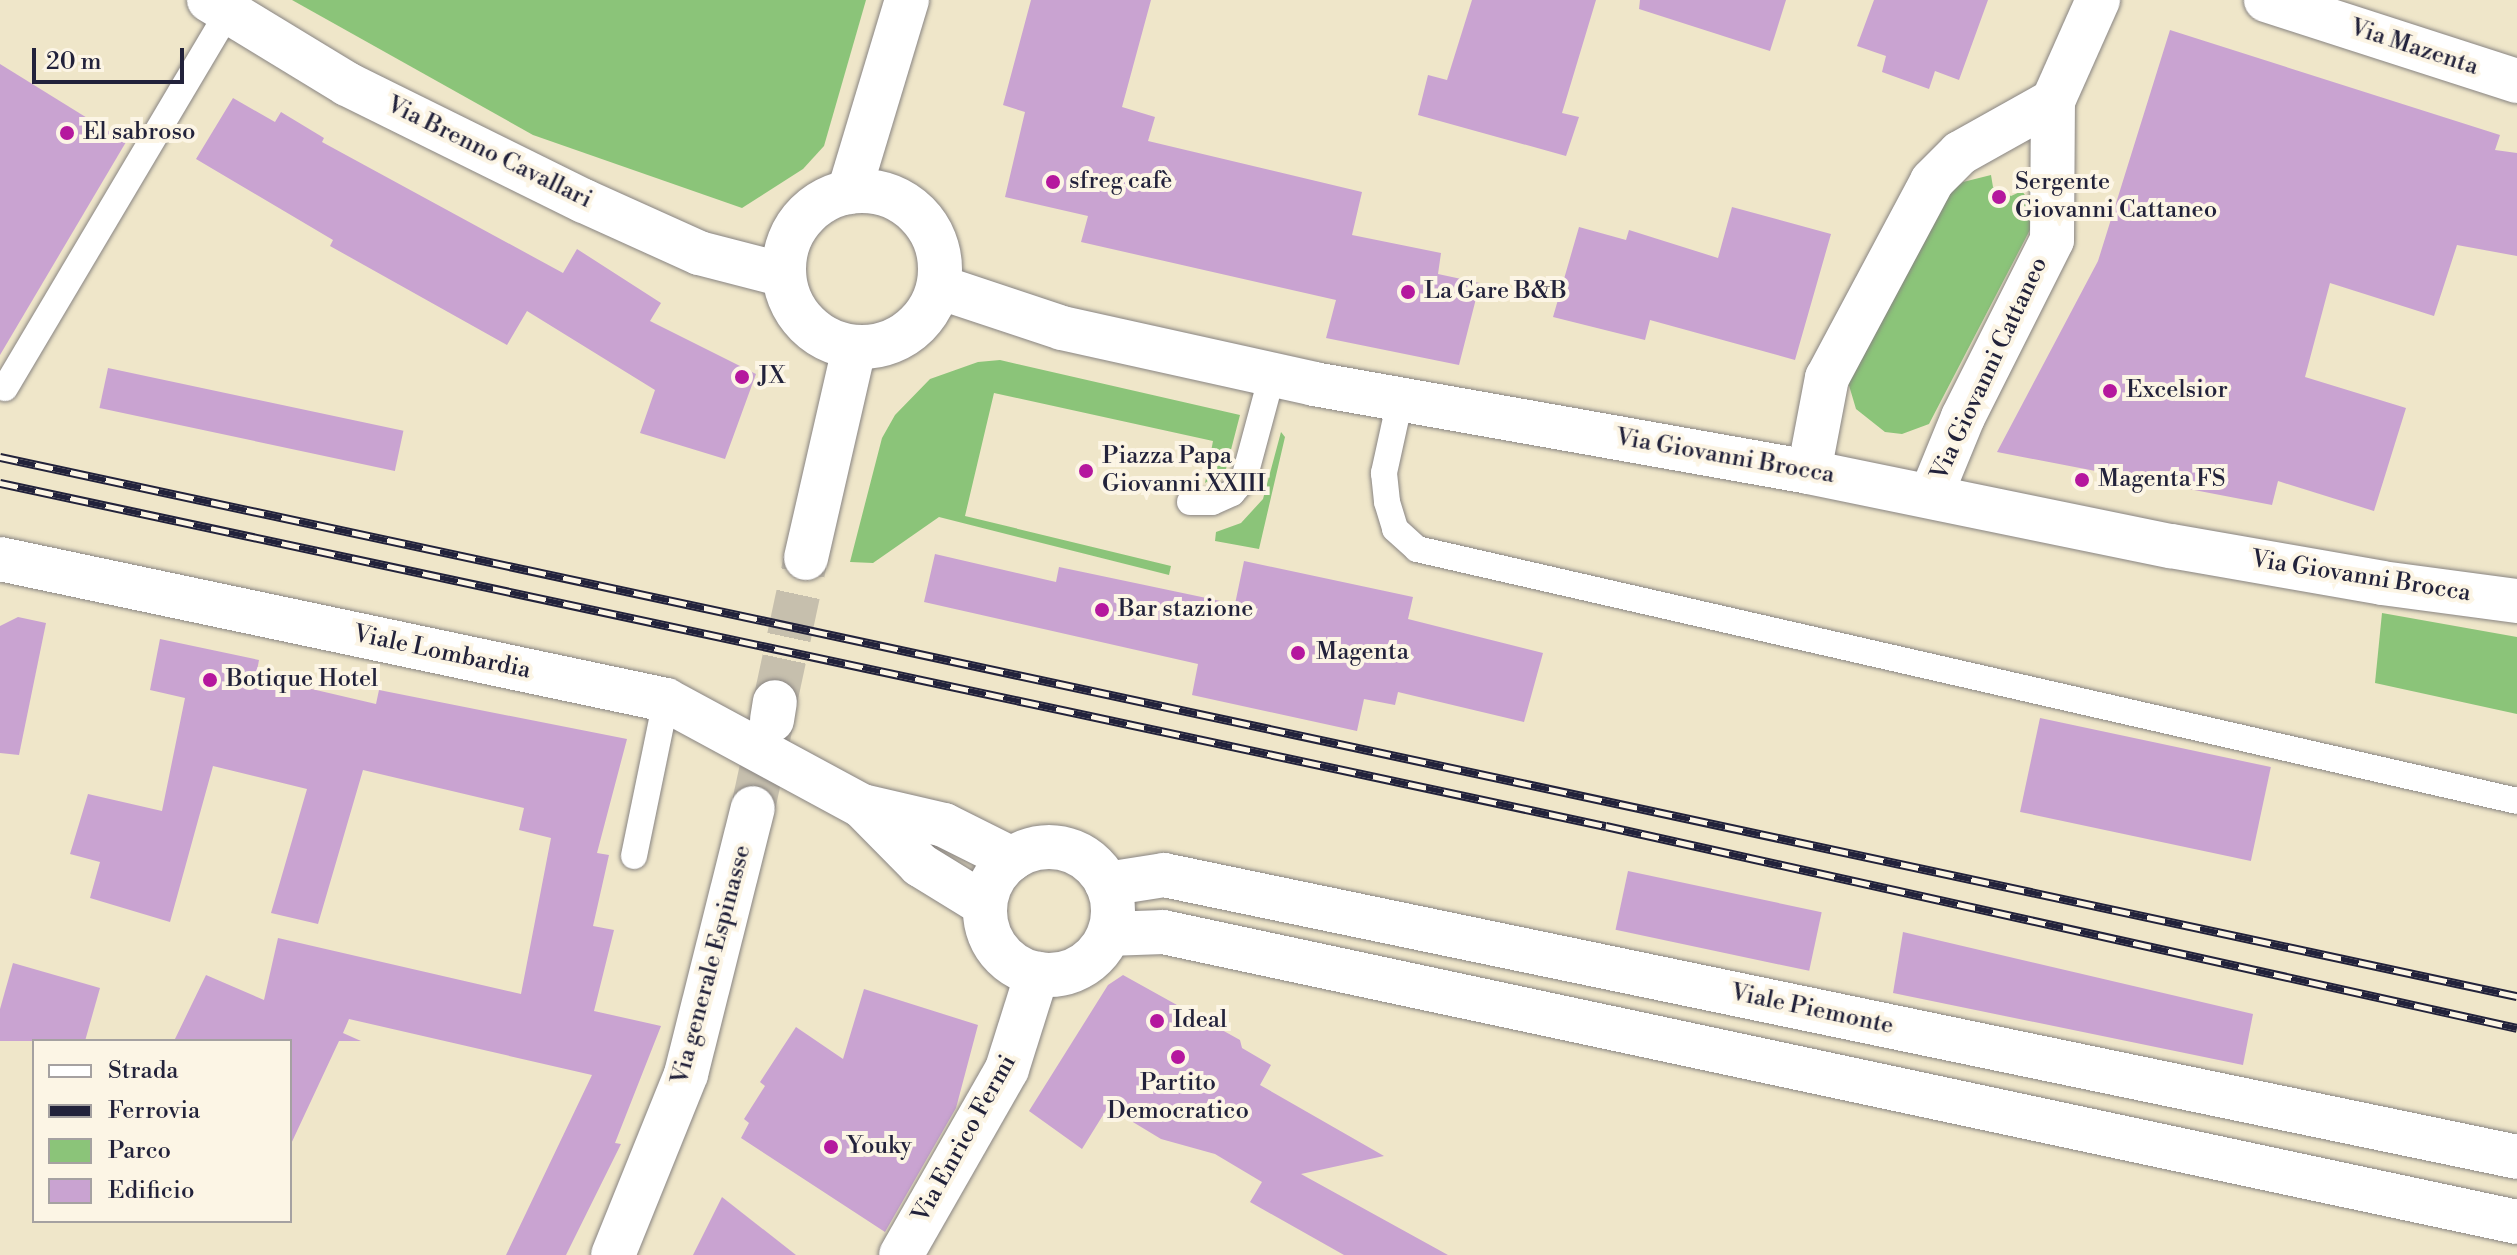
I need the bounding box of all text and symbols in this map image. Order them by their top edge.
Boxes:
street label: Via Mazenta [2346,14,2482,82]
scale bar [36,32,188,82]
text: 20 m [46,47,102,77]
street label: Via Brenno Cavallari [382,91,596,215]
place label: El sabroso [83,119,196,147]
marker: El sabroso [58,124,76,142]
place label: sfreg cafè [1069,168,1172,196]
place label: Sergente Giovanni Cattaneo [2015,169,2217,225]
marker: sfreg cafè [1044,173,1062,191]
marker: Sergente Giovanni Cattaneo [1990,188,2008,206]
street label: Via Giovanni Cattaneo [1926,253,2054,485]
place label: La Gare B&B [1424,278,1567,306]
marker: La Gare B&B [1399,283,1417,301]
place label: JX [758,363,785,391]
marker: JX [733,368,751,386]
place label: Excelsior [2126,377,2228,405]
marker: Excelsior [2101,382,2119,400]
street label: Via Giovanni Brocca [1613,424,1837,490]
place label: Piazza Papa Giovanni XXIII [1102,443,1266,499]
marker: Piazza Papa Giovanni XXIII [1077,462,1095,480]
place label: Magenta FS [2098,466,2225,494]
marker: Magenta FS [2073,471,2091,489]
street label: Via Giovanni Brocca [2249,545,2473,609]
place label: Bar stazione [1118,596,1253,624]
marker: Bar stazione [1093,601,1111,619]
street label: Viale Lombardia [351,620,533,686]
place label: Magenta [1316,639,1409,667]
marker: Magenta [1287,642,1309,664]
place label: Botique Hotel [226,666,378,694]
marker: Botique Hotel [201,671,219,689]
street label: Via generale Espinasse [666,842,758,1088]
street label: Viale Piemonte [1728,979,1896,1041]
place label: Ideal [1173,1007,1227,1035]
marker: Ideal [1148,1012,1166,1030]
legend [32,1039,292,1223]
marker: Partito Democratico [1169,1048,1187,1066]
street label: Via Enrico Fermi [907,1050,1023,1228]
text: Strada [108,1056,178,1086]
place label: Partito Democratico [1107,1070,1249,1126]
text: Ferrovia [108,1096,200,1126]
place label: Youky [847,1133,912,1161]
text: Parco [108,1136,171,1166]
marker: Youky [822,1138,840,1156]
text: Edificio [108,1176,194,1206]

